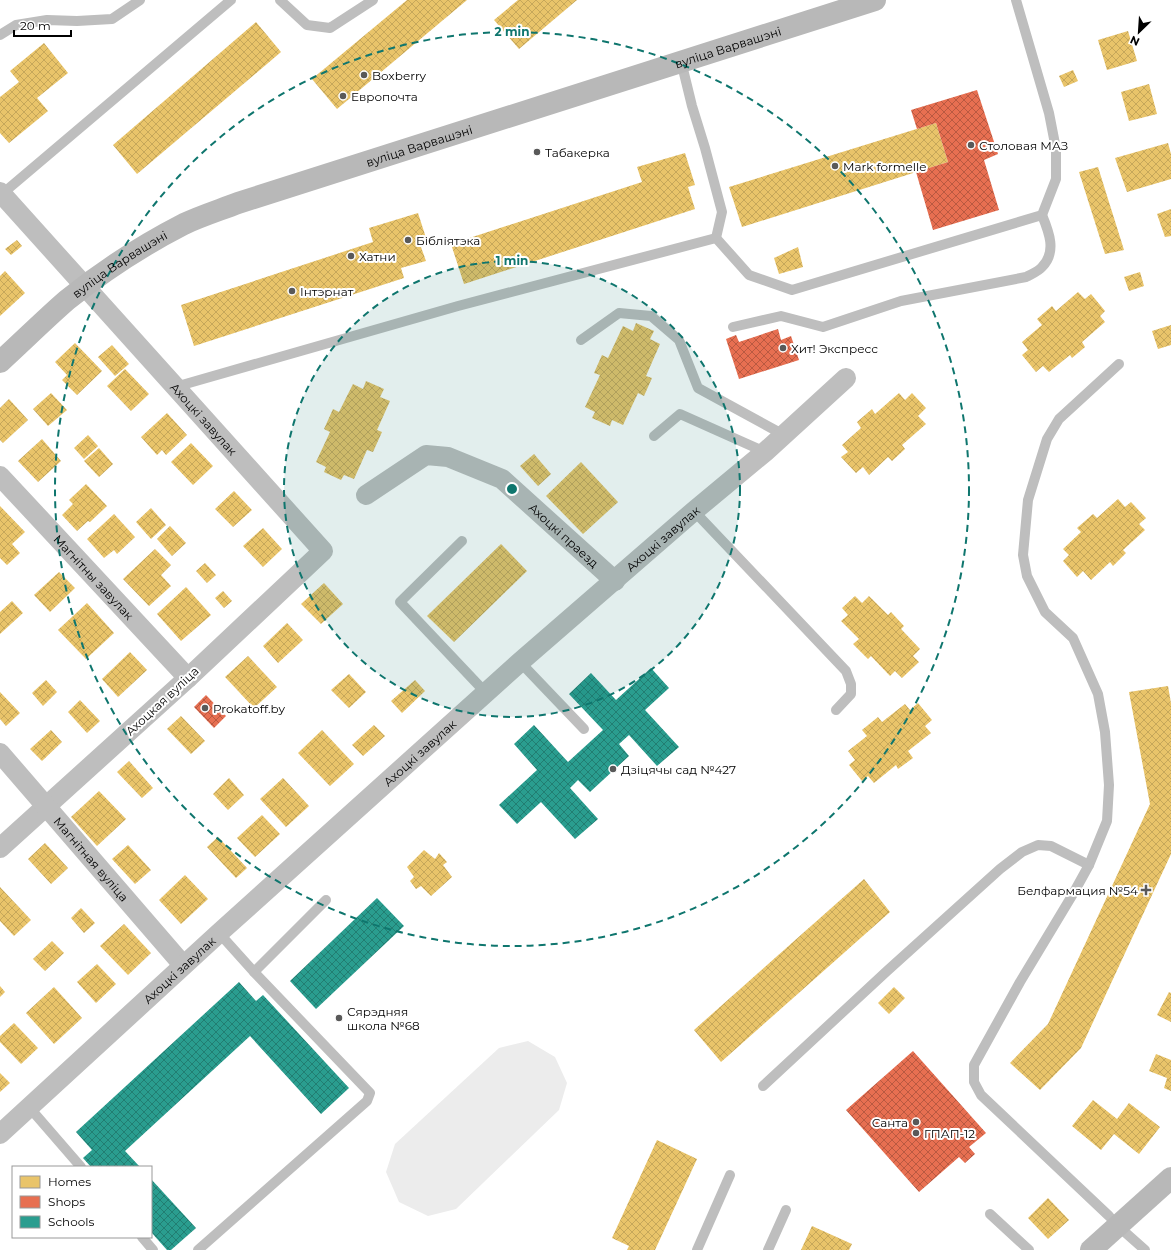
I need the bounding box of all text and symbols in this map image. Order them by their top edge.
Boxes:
scale bar [14,12,71,38]
north arrow [1119,12,1159,52]
text: 20 m [20,18,51,33]
street label: вуліца Варвашэні [673,23,783,71]
text: 2 min [495,24,529,39]
text: N [1128,33,1142,49]
place label: Boxberry [372,68,427,83]
marker: Boxberry [359,70,369,80]
place label: Европочта [351,89,418,104]
marker: Европочта [338,91,348,101]
street label: вуліца Варвашэні [364,121,474,169]
place label: Столовая МАЗ [979,138,1068,153]
marker: Столовая МАЗ [966,140,976,150]
place label: Табакерка [545,145,610,160]
marker: Табакерка [532,147,542,157]
place label: Mark formelle [843,159,926,174]
marker: Mark formelle [830,161,840,171]
street label: вуліца Варвашэні [69,227,170,301]
place label: Бібліятэка [416,233,480,248]
marker: Бібліятэка [403,235,413,245]
place label: Хатни [359,249,396,264]
marker: Хатни [346,251,356,261]
text: 1 min [496,253,528,268]
place label: Інтэрнат [300,284,354,299]
marker: Інтэрнат [287,286,297,296]
place label: Хит! Экспресс [791,341,878,356]
marker: Хит! Экспресс [778,343,788,353]
street label: Ахоцкі завулак [167,379,241,458]
centre of rings [505,482,519,496]
street label: Ахоцкі праезд [526,500,602,570]
street label: Ахоцкі завулак [623,502,702,574]
street label: Магнітны завулак [51,531,137,623]
street label: Ахоцкая вуліца [122,663,202,739]
place label: Prokatoff.by [213,701,285,716]
marker: Prokatoff.by [200,703,210,713]
street label: Ахоцкі завулак [380,716,459,789]
place label: Дзіцячы сад №427 [621,762,736,777]
marker: Дзіцячы сад №427 [608,764,618,774]
street label: Магнітная вуліца [51,814,132,904]
place label: Белфармация №54 [1017,883,1138,898]
marker: Белфармация №54 [1141,885,1151,895]
street label: Ахоцкі завулак [140,933,218,1007]
place label: Сярэдняя школа №68 [347,1004,420,1033]
marker: Сярэдняя школа №68 [334,1013,344,1023]
place label: Санта [872,1115,908,1130]
marker: Санта [911,1117,921,1127]
place label: ГПАП-12 [924,1126,975,1141]
marker: ГПАП-12 [911,1128,921,1138]
legend [12,1166,152,1238]
text: Homes [48,1174,91,1189]
text: Shops [48,1194,85,1209]
text: Schools [48,1214,94,1229]

